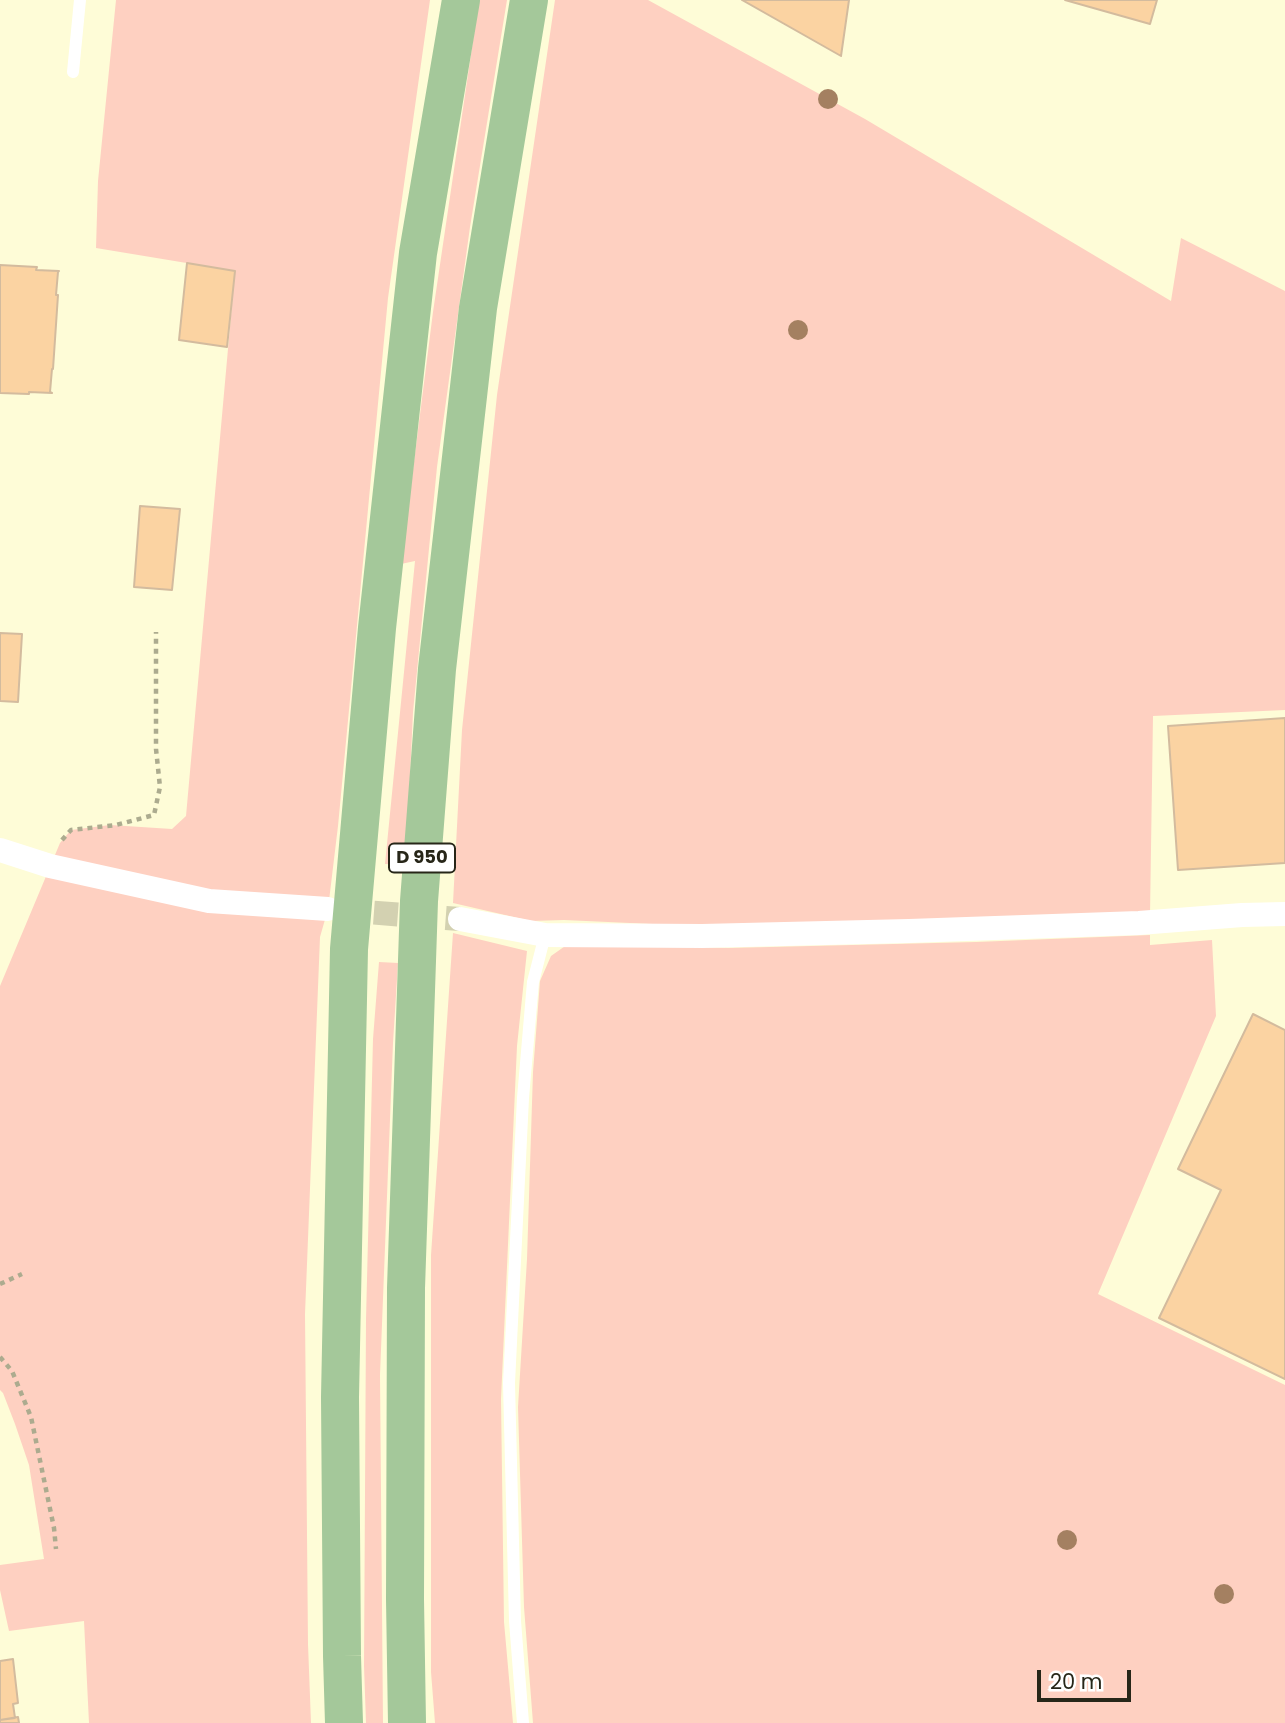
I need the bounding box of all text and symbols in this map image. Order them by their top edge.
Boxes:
road number: D 950 [389,844,455,872]
scale bar [1040,1656,1134,1700]
text: 20 m [1050,1667,1103,1696]

